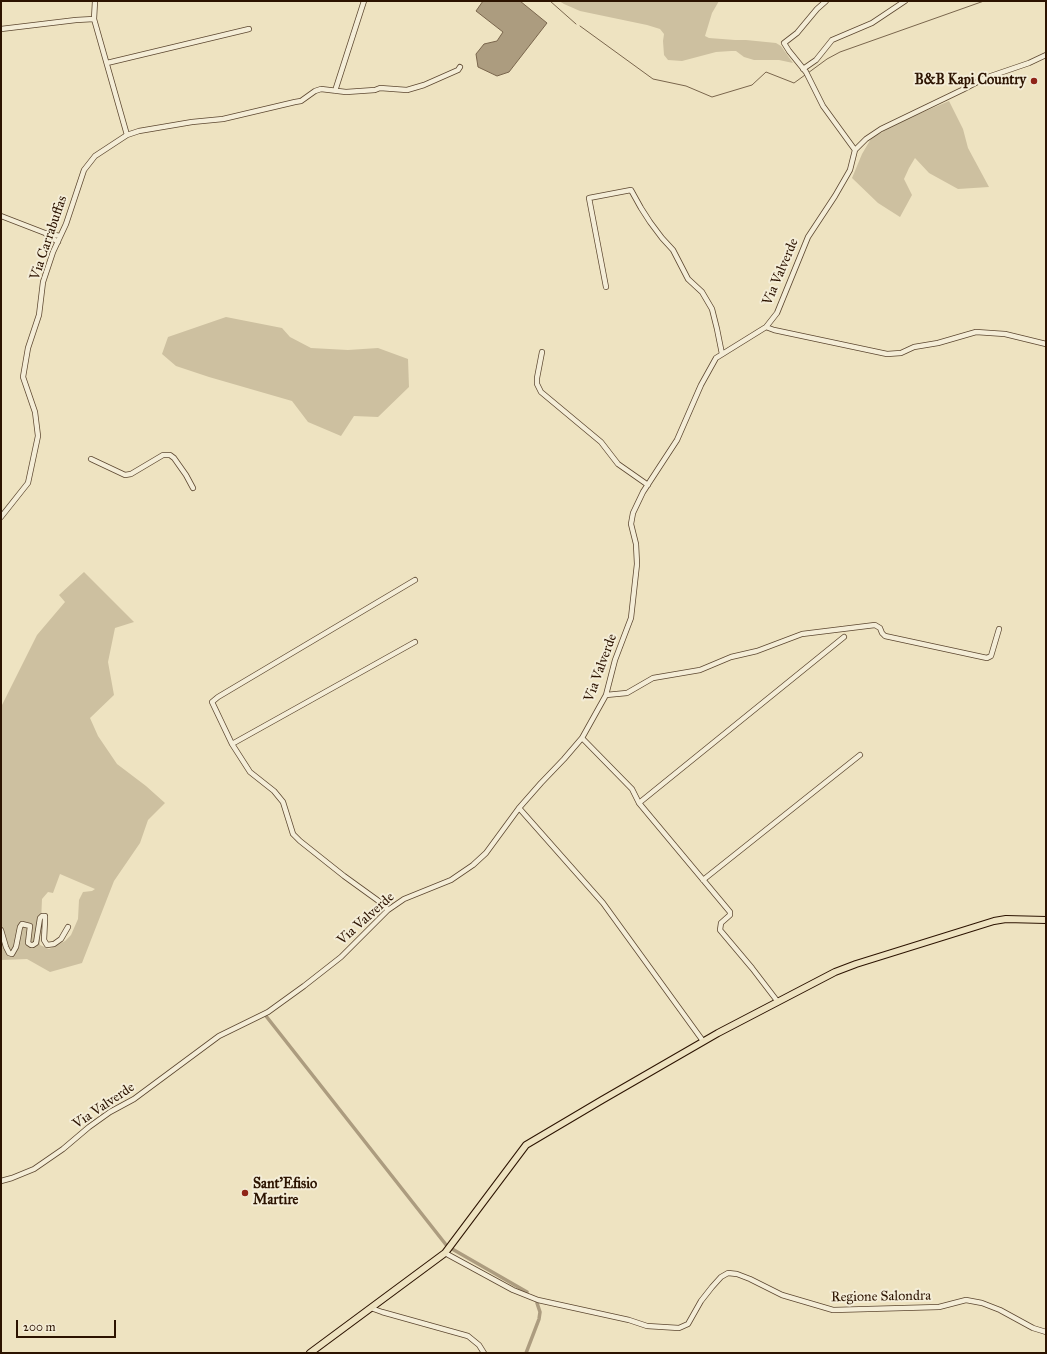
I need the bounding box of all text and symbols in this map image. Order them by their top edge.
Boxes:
place label: B&B Kapi Country [914,73,1026,89]
marker: B&B Kapi Country [1029,76,1039,86]
street label: Via Carrabuffas [27,194,71,282]
street label: Via Valverde [759,236,803,308]
street label: Via Valverde [581,632,621,704]
street label: Via Valverde [334,889,398,949]
street label: Via Valverde [70,1079,138,1133]
place label: Sant'Efisio Martire [253,1177,317,1210]
marker: Sant'Efisio Martire [240,1188,250,1198]
street label: Regione Salondra [831,1288,931,1306]
scale bar [18,1312,118,1338]
text: 200 m [23,1320,56,1334]

